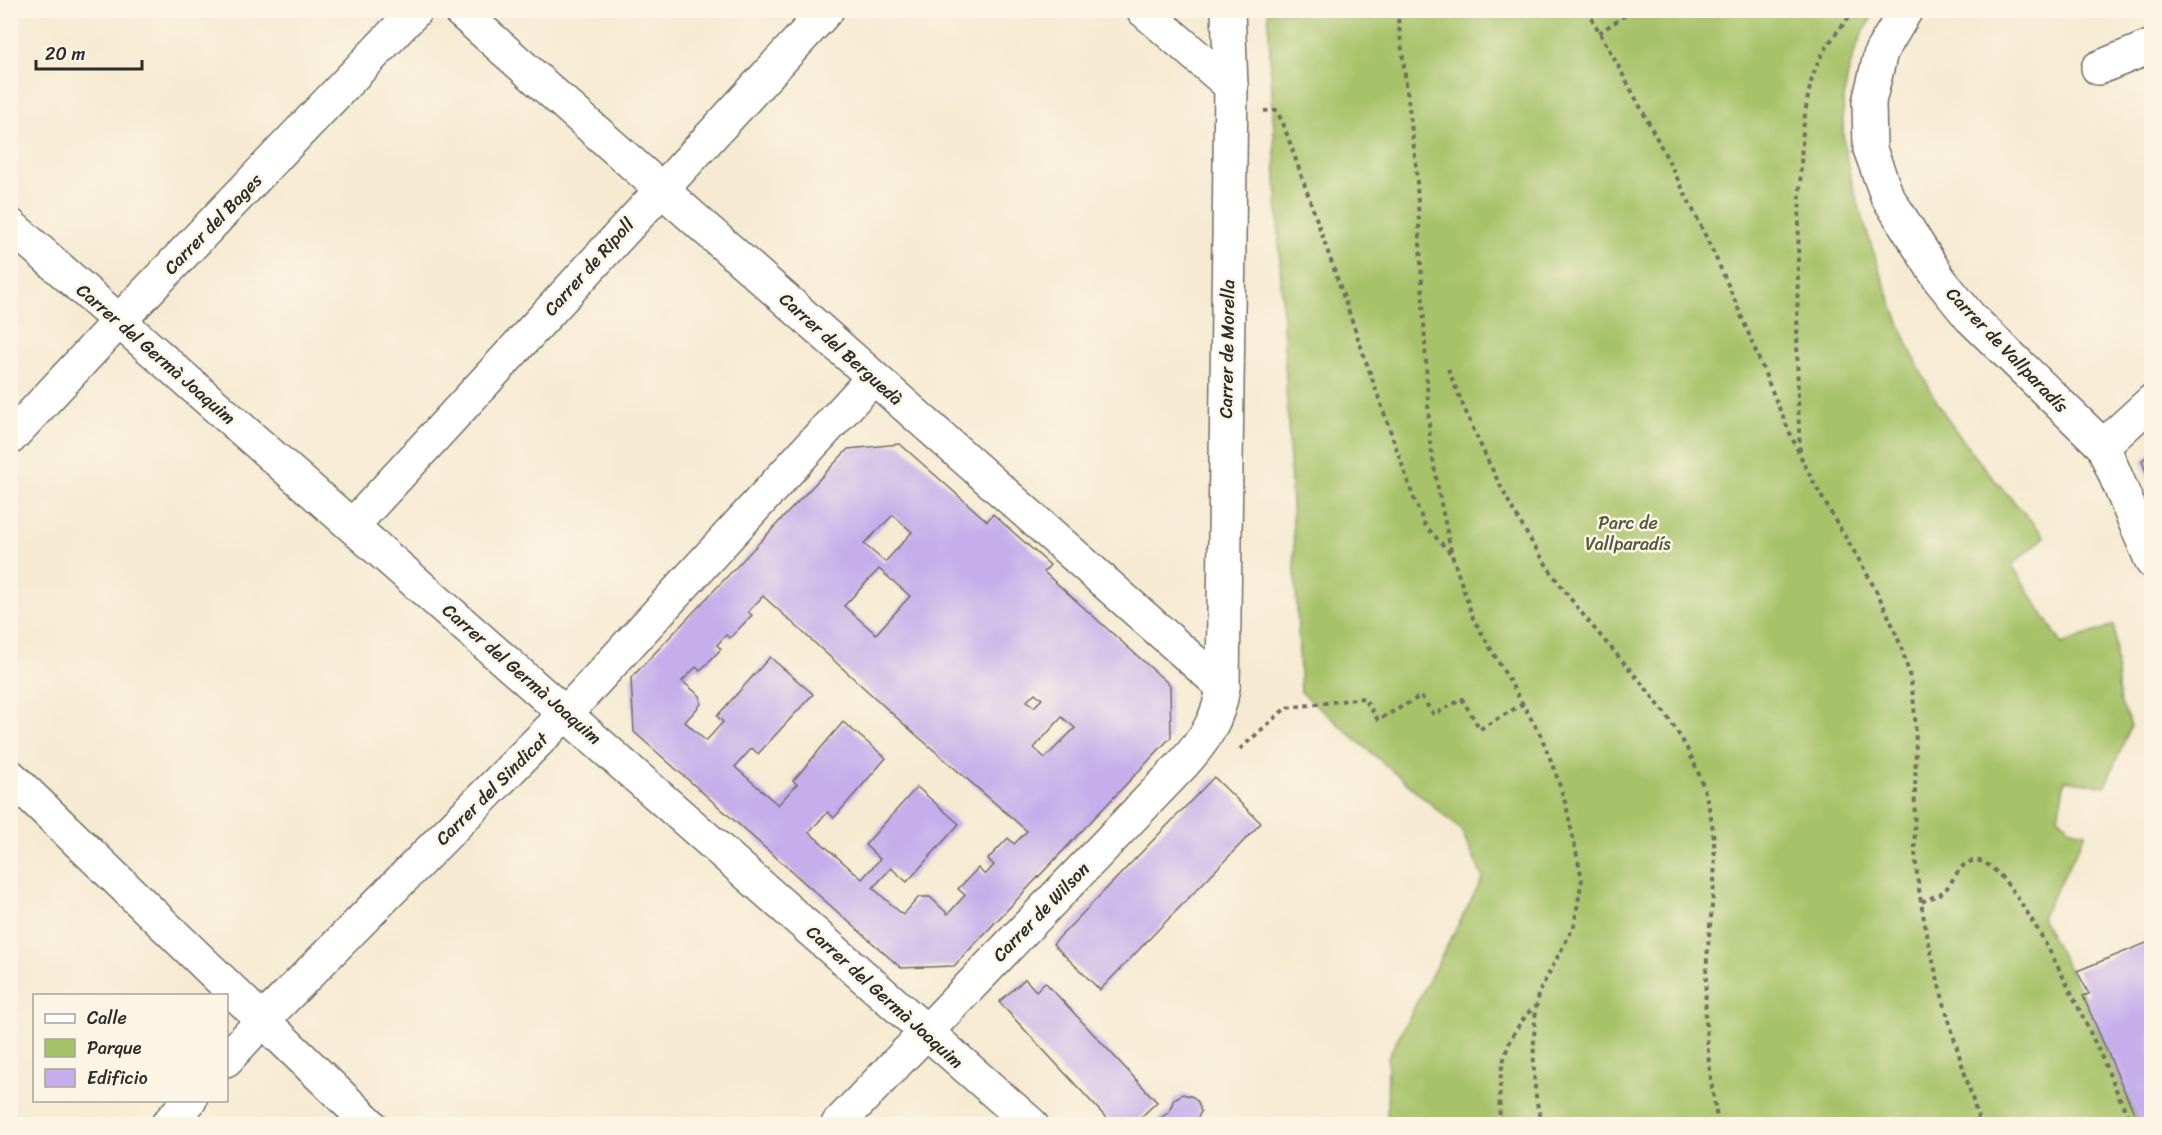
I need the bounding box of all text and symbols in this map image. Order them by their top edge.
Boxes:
scale bar [36,33,142,71]
text: 20 m [45,38,85,70]
street label: Carrer del Bages [156,165,271,282]
street label: Carrer de Ripoll [536,210,643,324]
street label: Carrer del Germà Joaquim [69,275,243,433]
street label: Carrer de Morella [1210,279,1244,419]
street label: Carrer de Vallparadís [1938,279,2077,421]
street label: Carrer del Berguedà [771,284,911,414]
park label: Parc de Vallparadís [1585,507,1671,560]
street label: Carrer del Germà Joaquim [435,595,609,753]
street label: Carrer del Sindicat [428,724,557,853]
street label: Carrer de Wilson [985,854,1098,970]
street label: Carrer del Germà Joaquim [799,917,971,1077]
legend [33,994,228,1102]
text: Calle [87,1002,127,1034]
text: Parque [87,1032,142,1064]
text: Edificio [87,1062,148,1094]

